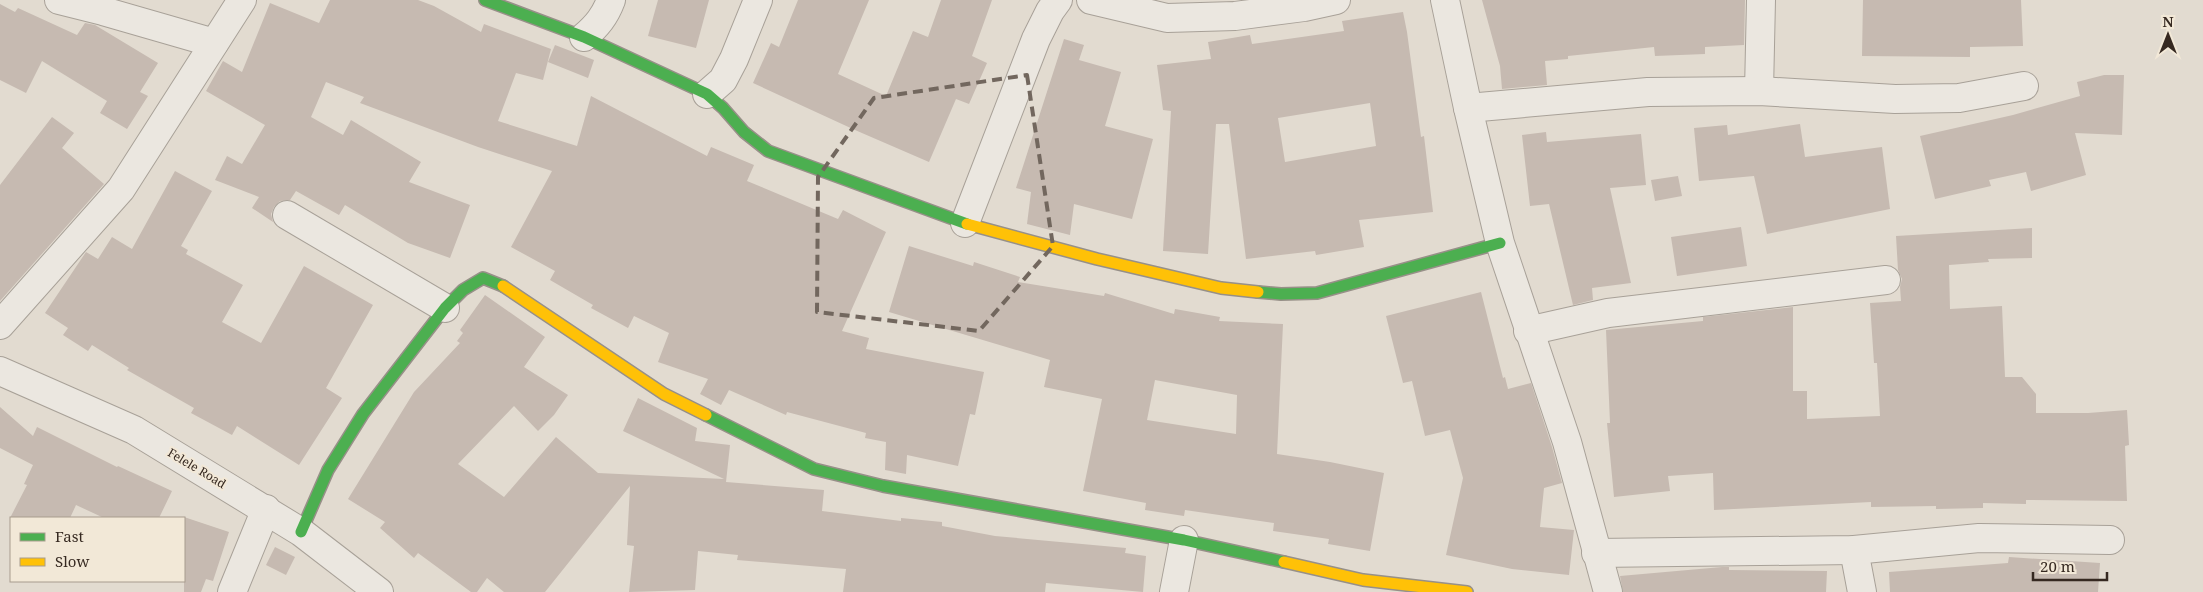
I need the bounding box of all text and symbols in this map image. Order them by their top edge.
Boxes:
north arrow [2143,10,2193,60]
text: N [2162,12,2174,31]
street label: Felele Road [165,444,230,492]
legend [10,517,185,582]
text: Fast [55,526,84,546]
scale bar [2033,550,2107,582]
text: Slow [55,551,89,571]
text: 20 m [2040,556,2075,576]

